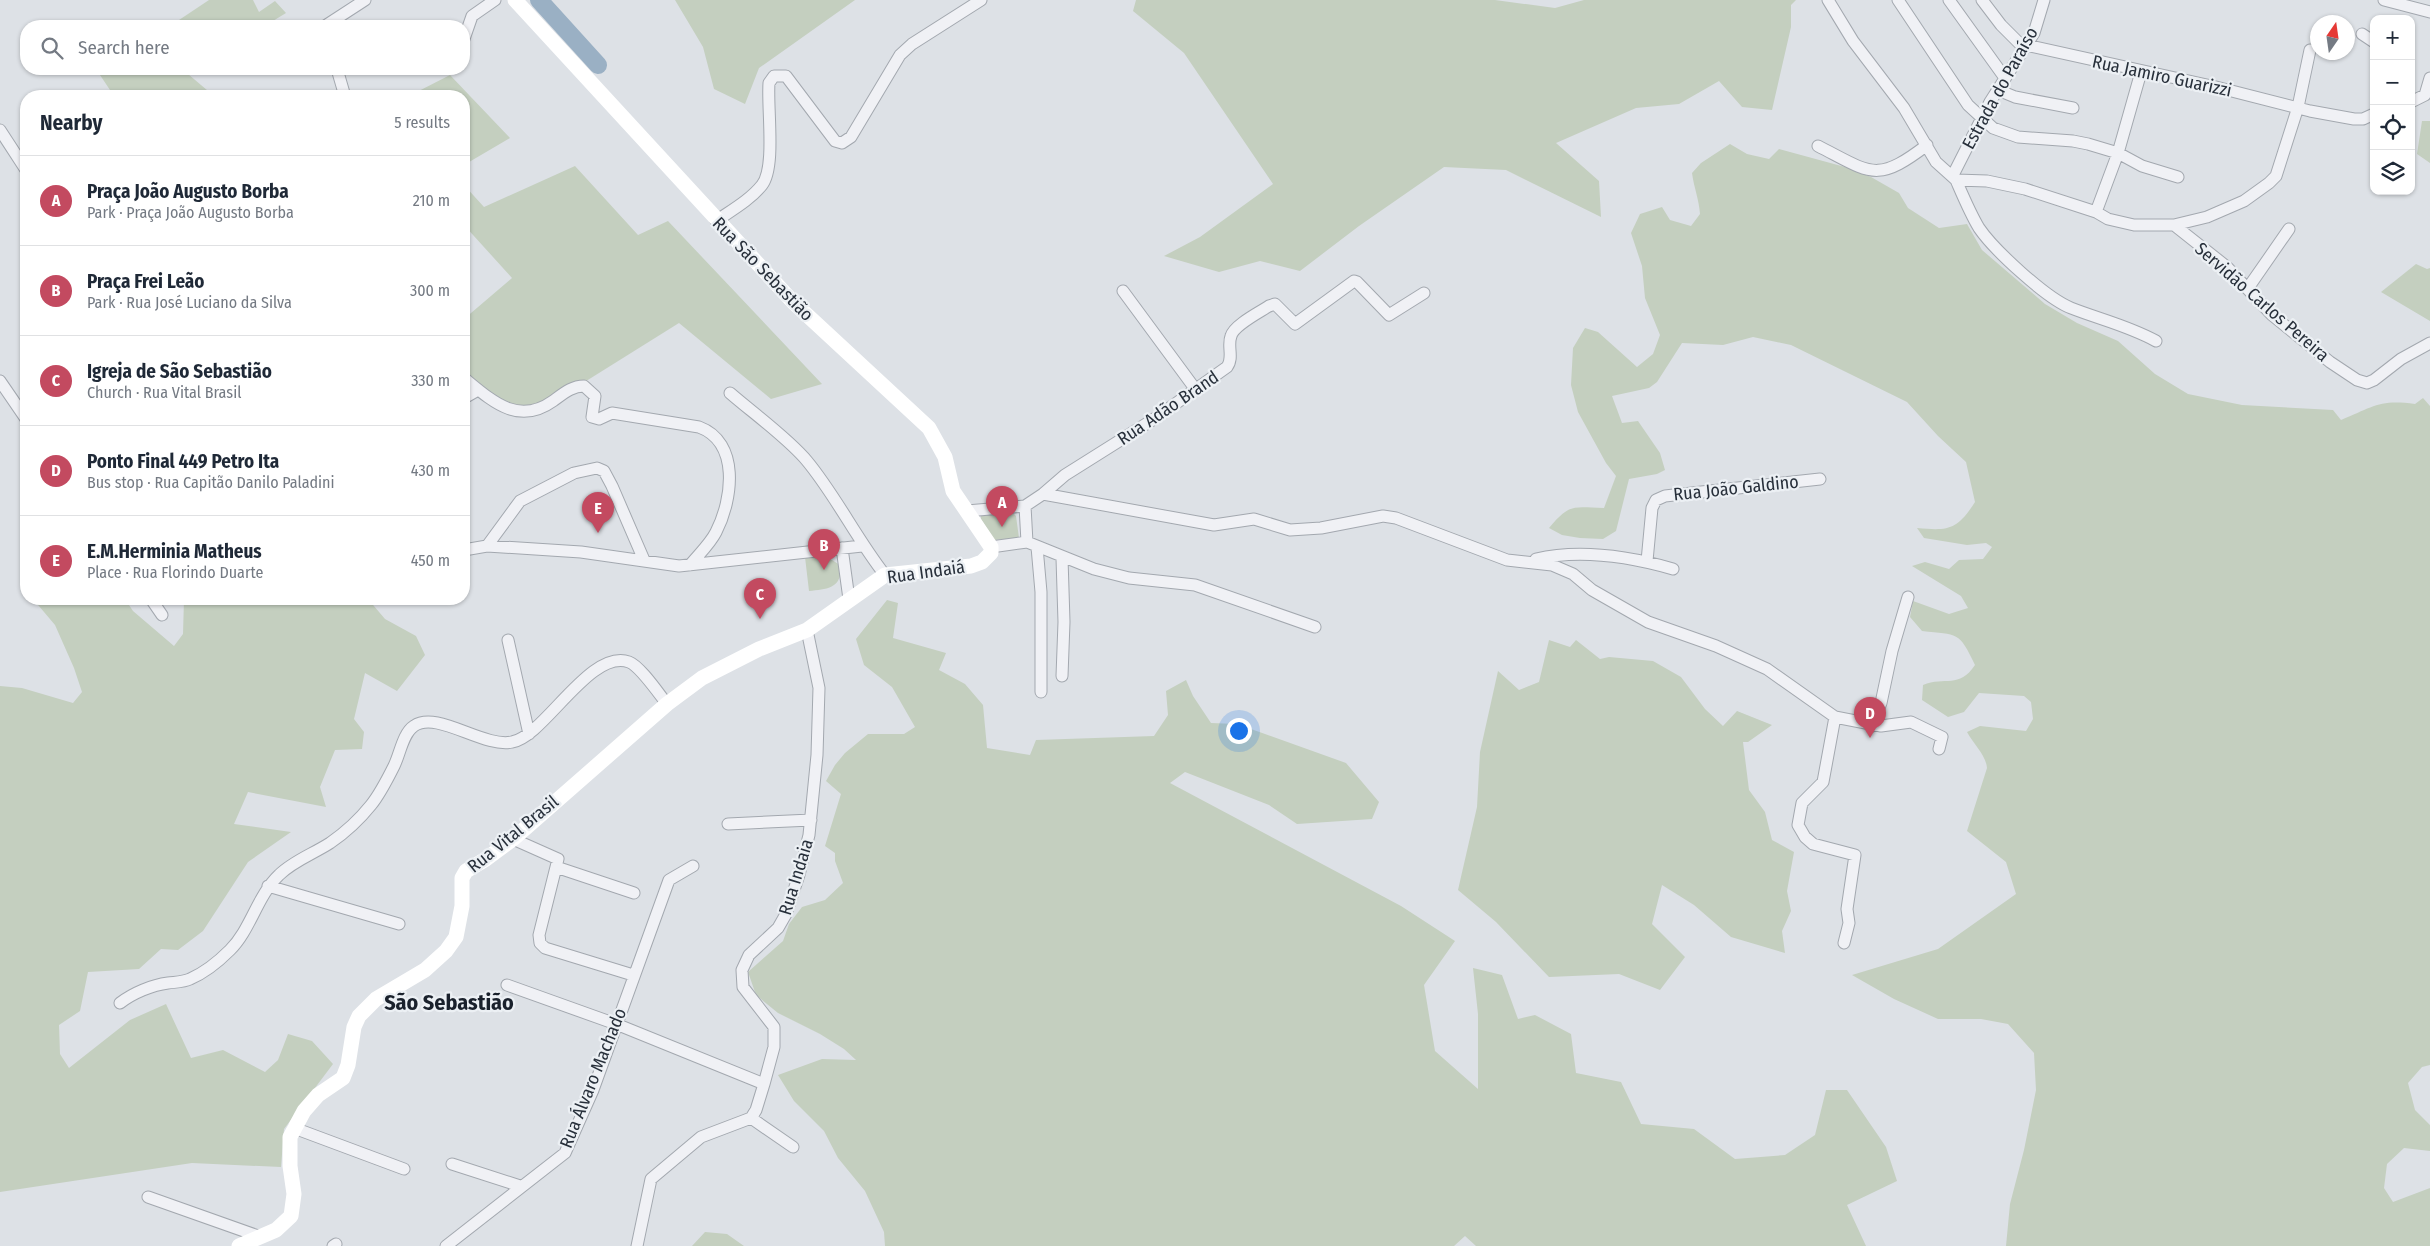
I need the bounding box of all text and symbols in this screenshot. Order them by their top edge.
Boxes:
north arrow [2310,15,2355,60]
map controls [2370,15,2415,195]
button: + [2370,15,2415,60]
search box [20,20,470,75]
street label: Estrada do Paraíso [1957,23,2043,153]
icon: search [38,34,66,62]
text: Search here [78,36,170,59]
street label: Rua Jamiro Guarizzi [2090,50,2234,102]
button: − [2370,60,2415,105]
button: locate [2370,105,2415,150]
text: Nearby [40,110,102,136]
text: 5 results [394,113,450,132]
button: layers [2370,150,2415,195]
text: Praça João Augusto Borba [87,180,289,203]
text: A [52,191,60,210]
text: 210 m [413,191,450,210]
text: Park · Praça João Augusto Borba [87,203,294,222]
street label: Rua São Sebastião [708,212,818,326]
street label: Servidão Carlos Pereira [2190,238,2334,366]
text: Praça Frei Leão [87,270,204,293]
text: B [52,281,60,300]
text: 300 m [410,281,450,300]
text: Park · Rua José Luciano da Silva [87,293,292,312]
text: Igreja de São Sebastião [87,360,272,383]
street label: Rua Adão Brand [1113,366,1223,450]
text: C [52,371,60,390]
text: 330 m [411,371,450,390]
text: Church · Rua Vital Brasil [87,383,241,402]
text: Ponto Final 449 Petro Ita [87,450,279,473]
text: D [51,461,61,480]
text: 430 m [411,461,450,480]
street label: Rua João Galdino [1672,470,1800,506]
text: Bus stop · Rua Capitão Danilo Paladini [87,473,335,492]
pin: A [986,486,1018,527]
pin: E [582,492,614,533]
pin: B [808,529,840,570]
text: E.M.Herminia Matheus [87,540,262,563]
text: E [52,551,60,570]
text: 450 m [411,551,450,570]
street label: Rua Indaiá [886,556,966,588]
text: Place · Rua Florindo Duarte [87,563,263,582]
pin: C [744,578,776,619]
pin: D [1854,697,1886,738]
your location [1226,718,1252,744]
street label: Rua Vital Brasil [463,790,563,877]
street label: Rua Indaia [774,836,818,918]
district label: São Sebastião [384,989,514,1016]
street label: Rua Álvaro Machado [554,1004,631,1151]

